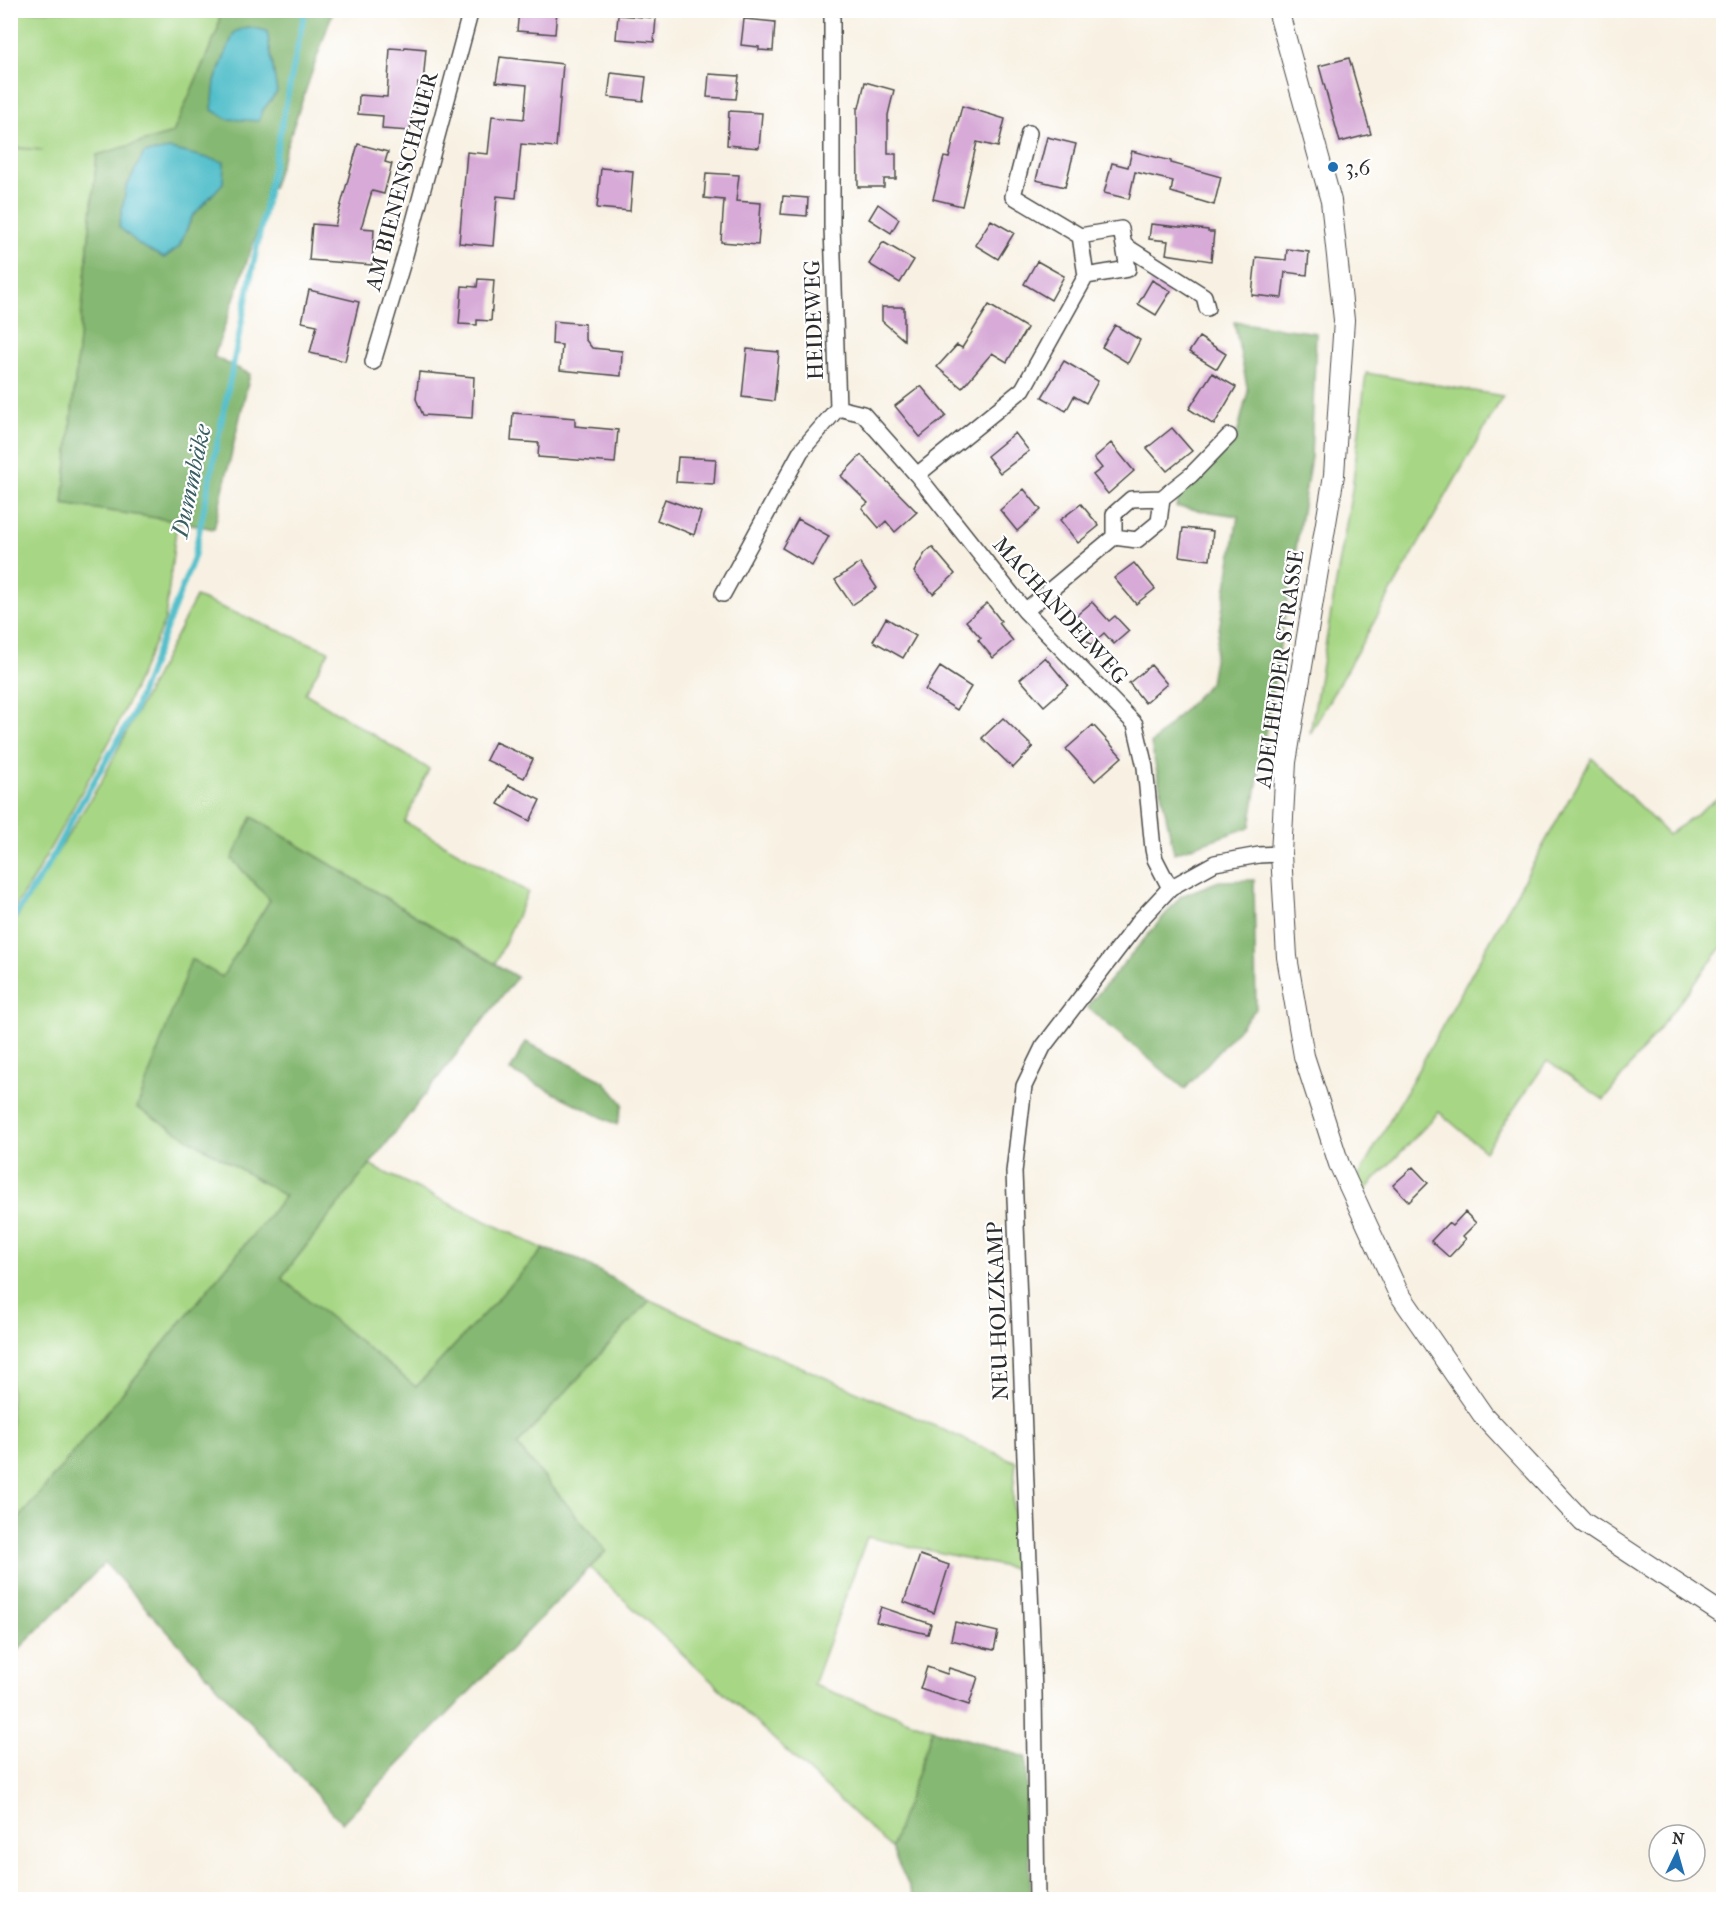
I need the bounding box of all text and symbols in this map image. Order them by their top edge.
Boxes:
street label: AM BIENENSCHAUER [360,68,444,295]
place label: 3,6 [1345,155,1370,181]
marker: 3,6 [1326,160,1340,174]
street label: HEIDEWEG [799,260,829,380]
water label: Dummbäke [165,421,217,542]
street label: MACHANDELWEG [987,532,1133,690]
street label: ADELHEIDER STRASSE [1250,548,1310,791]
street label: NEU-HOLZKAMP [982,1221,1014,1401]
north arrow [1647,1823,1707,1883]
text: N [1671,1829,1686,1849]

